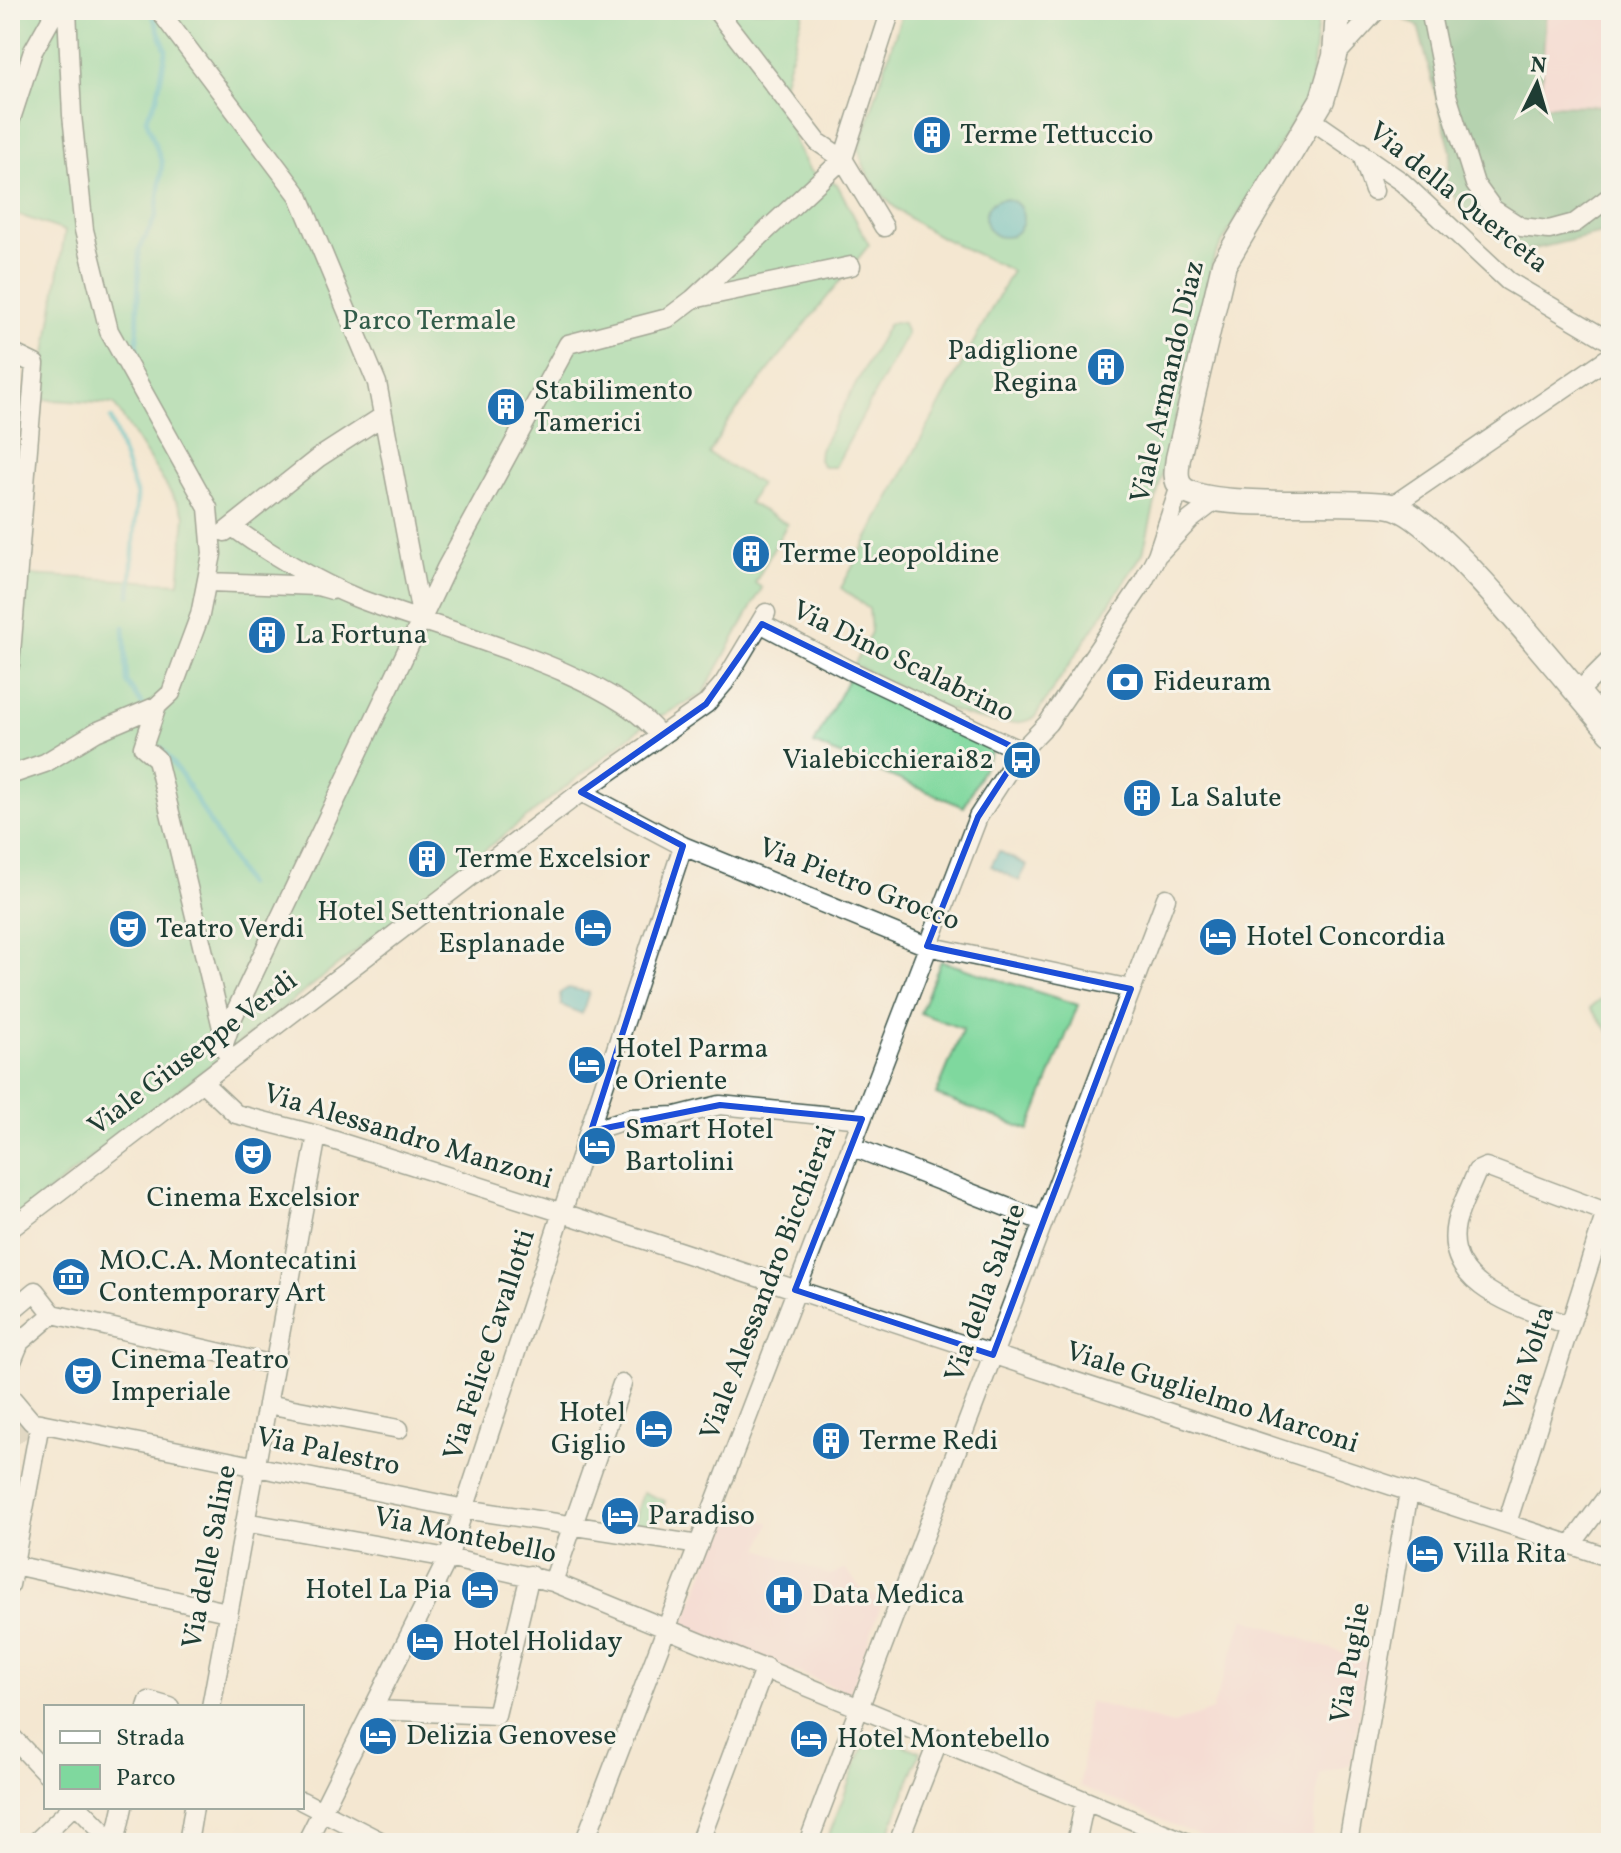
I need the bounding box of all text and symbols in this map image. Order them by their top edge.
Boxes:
north arrow [1497,44,1577,124]
text: N [1529,50,1548,83]
street label: Via della Querceta [1359,113,1557,283]
building icon: Terme Tettuccio [911,114,953,156]
place label: Terme Tettuccio [960,116,1153,155]
street label: Viale Armando Diaz [1121,257,1215,507]
park label: Parco Termale [342,302,516,341]
place label: Padiglione Regina [948,332,1078,403]
building icon: Padiglione Regina [1085,346,1127,388]
place label: Stabilimento Tamerici [534,372,693,443]
building icon: Stabilimento Tamerici [485,386,527,428]
building icon: Terme Leopoldine [730,533,772,575]
place label: Terme Leopoldine [779,535,999,574]
street label: Via Dino Scalabrino [785,591,1021,733]
building icon: La Fortuna [246,614,288,656]
place label: La Fortuna [295,616,427,655]
bank icon: Fideuram [1104,661,1146,703]
place label: Fideuram [1153,663,1272,702]
bus stop icon: Vialebicchierai82 [1001,739,1043,781]
place label: Vialebicchierai82 [782,741,994,780]
building icon: La Salute [1121,777,1163,819]
place label: La Salute [1170,779,1282,818]
street label: Via Pietro Grocco [753,829,965,941]
building icon: Terme Excelsior [406,838,448,880]
place label: Terme Excelsior [455,840,650,879]
place label: Hotel Settentrionale Esplanade [317,893,565,964]
hotel icon: Hotel Settentrionale Esplanade [572,907,614,949]
theatre icon: Teatro Verdi [107,908,149,950]
place label: Teatro Verdi [156,910,304,949]
hotel icon: Hotel Concordia [1197,916,1239,958]
place label: Hotel Concordia [1246,918,1446,957]
street label: Viale Giuseppe Verdi [80,962,306,1146]
place label: Hotel Parma e Oriente [615,1030,768,1101]
hotel icon: Hotel Parma e Oriente [566,1044,608,1086]
street label: Via Alessandro Manzoni [259,1074,557,1200]
place label: Smart Hotel Bartolini [625,1111,774,1182]
street label: Viale Alessandro Bicchierai [691,1120,847,1446]
hotel icon: Smart Hotel Bartolini [576,1125,618,1167]
theatre icon: Cinema Excelsior [232,1135,274,1177]
place label: Cinema Excelsior [146,1179,360,1218]
street label: Via della Salute [936,1198,1036,1388]
street label: Via Felice Cavallotti [434,1224,546,1466]
place label: MO.C.A. Montecatini Contemporary Art [99,1242,357,1313]
museum icon: MO.C.A. Montecatini Contemporary Art [50,1256,92,1298]
street label: Via Volta [1495,1301,1565,1417]
street label: Viale Guglielmo Marconi [1060,1332,1364,1464]
place label: Cinema Teatro Imperiale [111,1341,289,1412]
theatre icon: Cinema Teatro Imperiale [62,1355,104,1397]
place label: Hotel Giglio [551,1394,626,1465]
hotel icon: Hotel Giglio [633,1408,675,1450]
street label: Via Palestro [253,1418,403,1486]
building icon: Terme Redi [810,1420,852,1462]
place label: Terme Redi [859,1422,998,1461]
street label: Via delle Saline [173,1462,247,1652]
hotel icon: Paradiso [599,1495,641,1537]
place label: Paradiso [648,1497,755,1536]
street label: Via Montebello [370,1498,560,1574]
hotel icon: Villa Rita [1404,1533,1446,1575]
place label: Villa Rita [1453,1535,1567,1574]
hotel icon: Hotel La Pia [459,1569,501,1611]
place label: Hotel La Pia [305,1571,452,1610]
hospital icon: Data Medica [763,1574,805,1616]
place label: Data Medica [812,1576,965,1615]
street label: Via Puglie [1321,1599,1381,1727]
hotel icon: Hotel Holiday [404,1621,446,1663]
place label: Hotel Holiday [453,1623,622,1662]
legend [44,1705,304,1809]
hotel icon: Delizia Genovese [357,1715,399,1757]
place label: Delizia Genovese [406,1717,617,1756]
hotel icon: Hotel Montebello [788,1718,830,1760]
place label: Hotel Montebello [837,1720,1050,1759]
text: Strada [116,1722,185,1756]
text: Parco [116,1762,175,1796]

